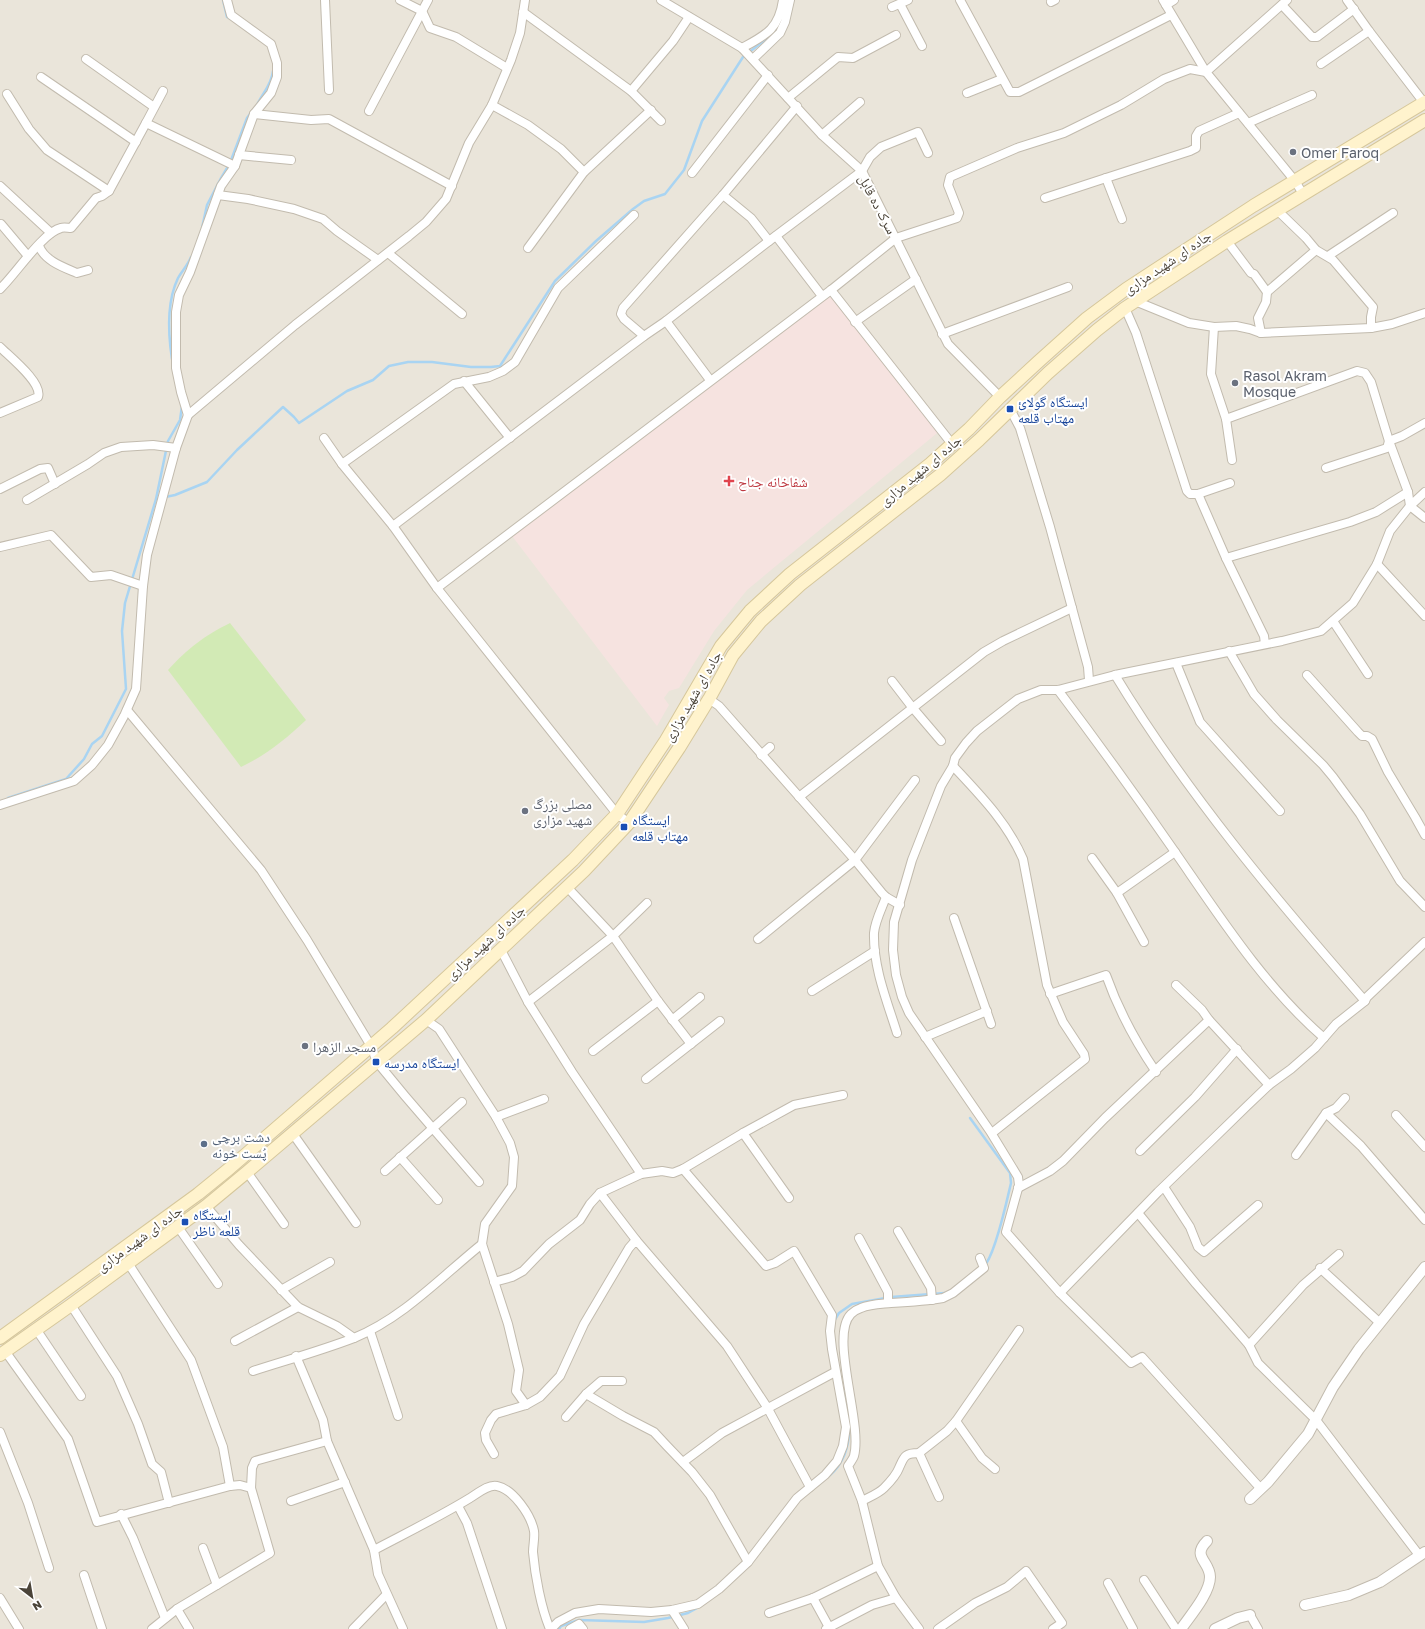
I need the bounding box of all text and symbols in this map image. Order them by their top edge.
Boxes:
place label: Omer Faroq [1301,144,1379,161]
marker: Omer Faroq [1288,147,1298,157]
street label: سرک ده قابل [854,171,901,237]
street label: جاده ای شهید مزاری [1120,226,1215,298]
place label: Rasol Akram Mosque [1243,367,1327,400]
marker: Rasol Akram Mosque [1230,378,1240,388]
place label: ایستگاه گولائ مهتاب قلعه [1018,393,1088,426]
marker: ایستگاه گولائ مهتاب قلعه [1005,404,1015,414]
street label: جاده ای شهید مزاری [875,431,965,510]
place label: شفاخانه جناح [738,473,808,492]
marker: شفاخانه جناح [723,475,735,487]
street label: جاده ای شهید مزاری [659,647,726,745]
place label: مصلی بزرگ شهید مزاری [533,795,592,829]
marker: مصلی بزرگ شهید مزاری [520,806,530,816]
place label: ایستگاه مهتاب قلعه [632,811,688,844]
marker: ایستگاه مهتاب قلعه [619,822,629,832]
street label: جاده ای شهید مزاری [442,901,529,984]
place label: مسجد الزهرا [313,1038,376,1056]
marker: مسجد الزهرا [300,1041,310,1051]
place label: ایستگاه مدرسه [384,1054,460,1072]
marker: ایستگاه مدرسه [371,1057,381,1067]
place label: دشت برچی پُست خونه [212,1128,270,1162]
marker: دشت برچی پُست خونه [199,1139,209,1149]
street label: جاده ای شهید مزاری [93,1201,186,1276]
place label: ایستگاه قلعه ناظر [192,1206,240,1240]
marker: ایستگاه قلعه ناظر [180,1217,190,1227]
north arrow [12,1577,52,1617]
text: N [30,1598,44,1614]

